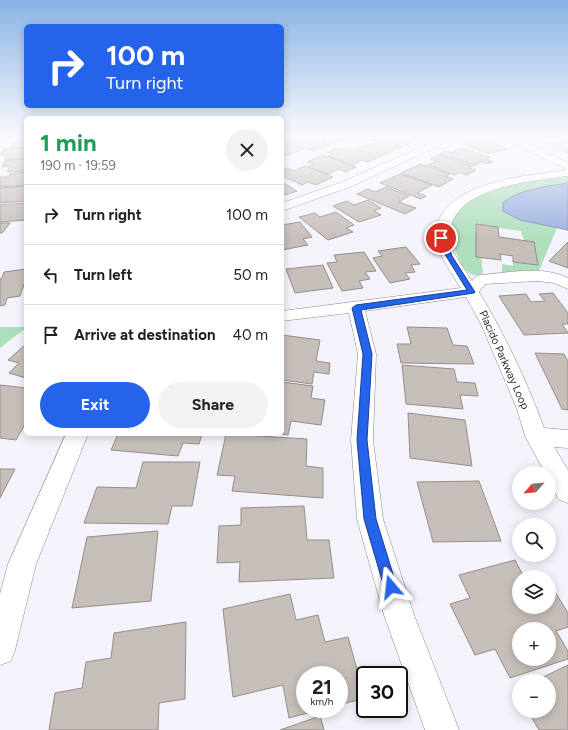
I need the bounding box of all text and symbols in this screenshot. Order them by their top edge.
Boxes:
text: 100 m [106,38,185,72]
icon: right [40,40,92,92]
text: Turn right [106,72,183,94]
text: 1 min [40,128,97,157]
button: close [226,129,268,171]
text: 190 m · 19:59 [40,158,116,173]
icon: right [40,204,62,226]
text: Turn right [74,206,142,224]
text: 100 m [226,206,268,224]
pin [424,221,458,255]
icon: arrive [430,227,452,249]
icon: left [40,264,62,286]
text: Turn left [74,266,132,284]
text: 50 m [233,266,268,284]
street label: Placido Parkway Loop [476,309,532,412]
icon: arrive [40,324,62,346]
text: Arrive at destination [74,326,215,344]
text: 40 m [233,326,268,344]
button: Exit [40,382,150,428]
button: Share [158,382,268,428]
north arrow [512,466,556,510]
map controls [512,466,556,718]
button: search [512,518,556,562]
position arrow [370,566,412,608]
button: layers [512,570,556,614]
button: + [512,622,556,666]
speed limit sign: 30 [356,666,408,718]
button: − [512,674,556,718]
text: 21 [312,675,332,699]
text: km/h [311,695,333,708]

